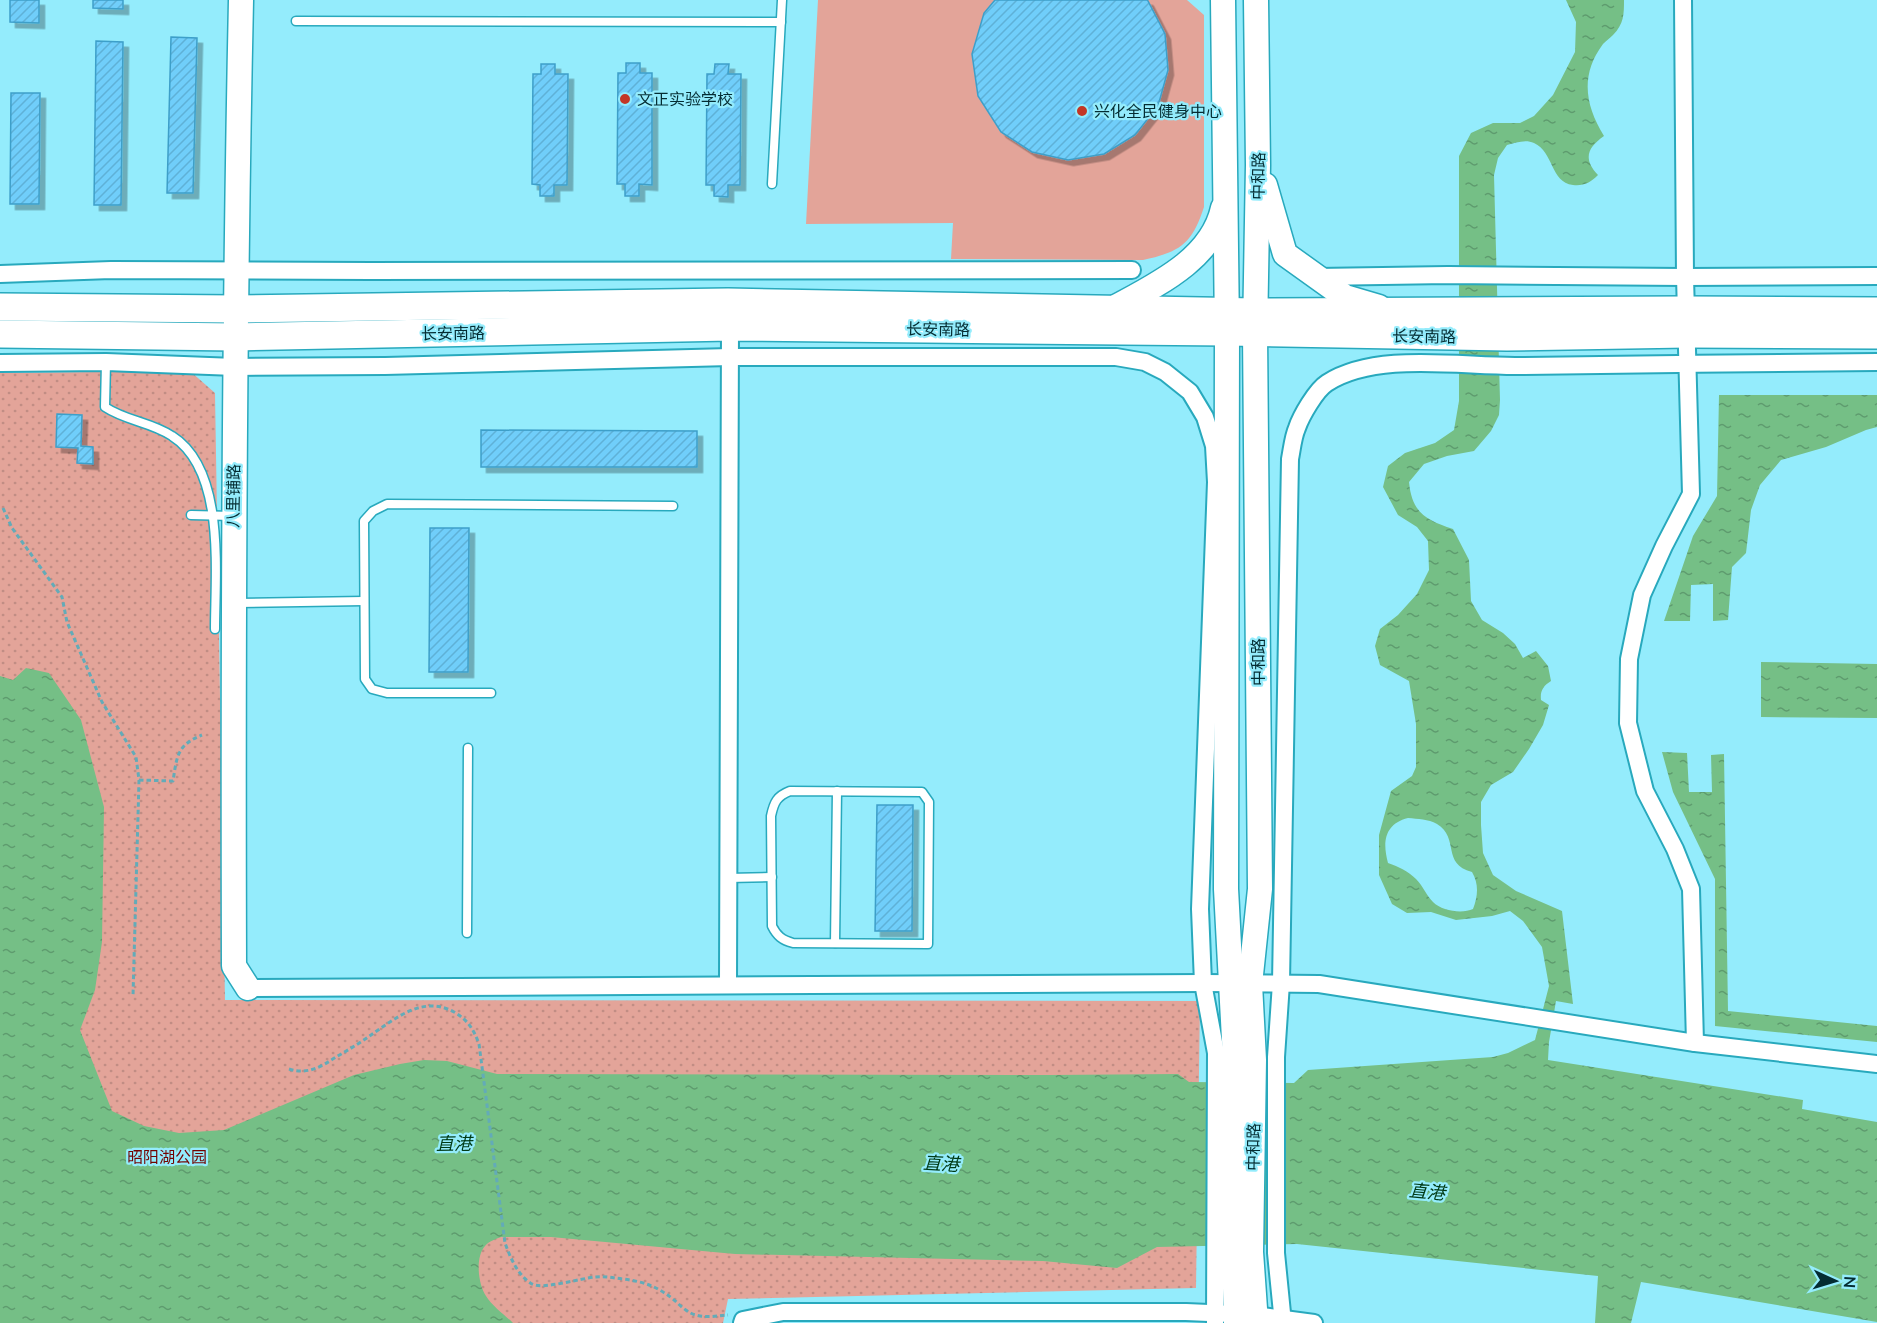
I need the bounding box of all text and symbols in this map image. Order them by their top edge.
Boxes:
place label: 文正实验学校 [637,89,733,111]
marker: 文正实验学校 [618,92,632,106]
place label: 兴化全民健身中心 [1094,101,1222,123]
marker: 兴化全民健身中心 [1075,104,1089,118]
street label: 中和路 [1248,152,1270,200]
street label: 长安南路 [906,318,970,342]
street label: 长安南路 [421,322,485,346]
street label: 长安南路 [1392,325,1456,349]
street label: 八里铺路 [222,464,246,528]
street label: 中和路 [1248,638,1270,686]
street label: 中和路 [1243,1123,1265,1171]
water label: 直港 [436,1132,475,1156]
park label: 昭阳湖公园 [127,1147,207,1169]
water label: 直港 [922,1151,963,1177]
water label: 直港 [1408,1178,1449,1206]
north arrow [1805,1251,1865,1311]
text: N [1838,1275,1860,1289]

